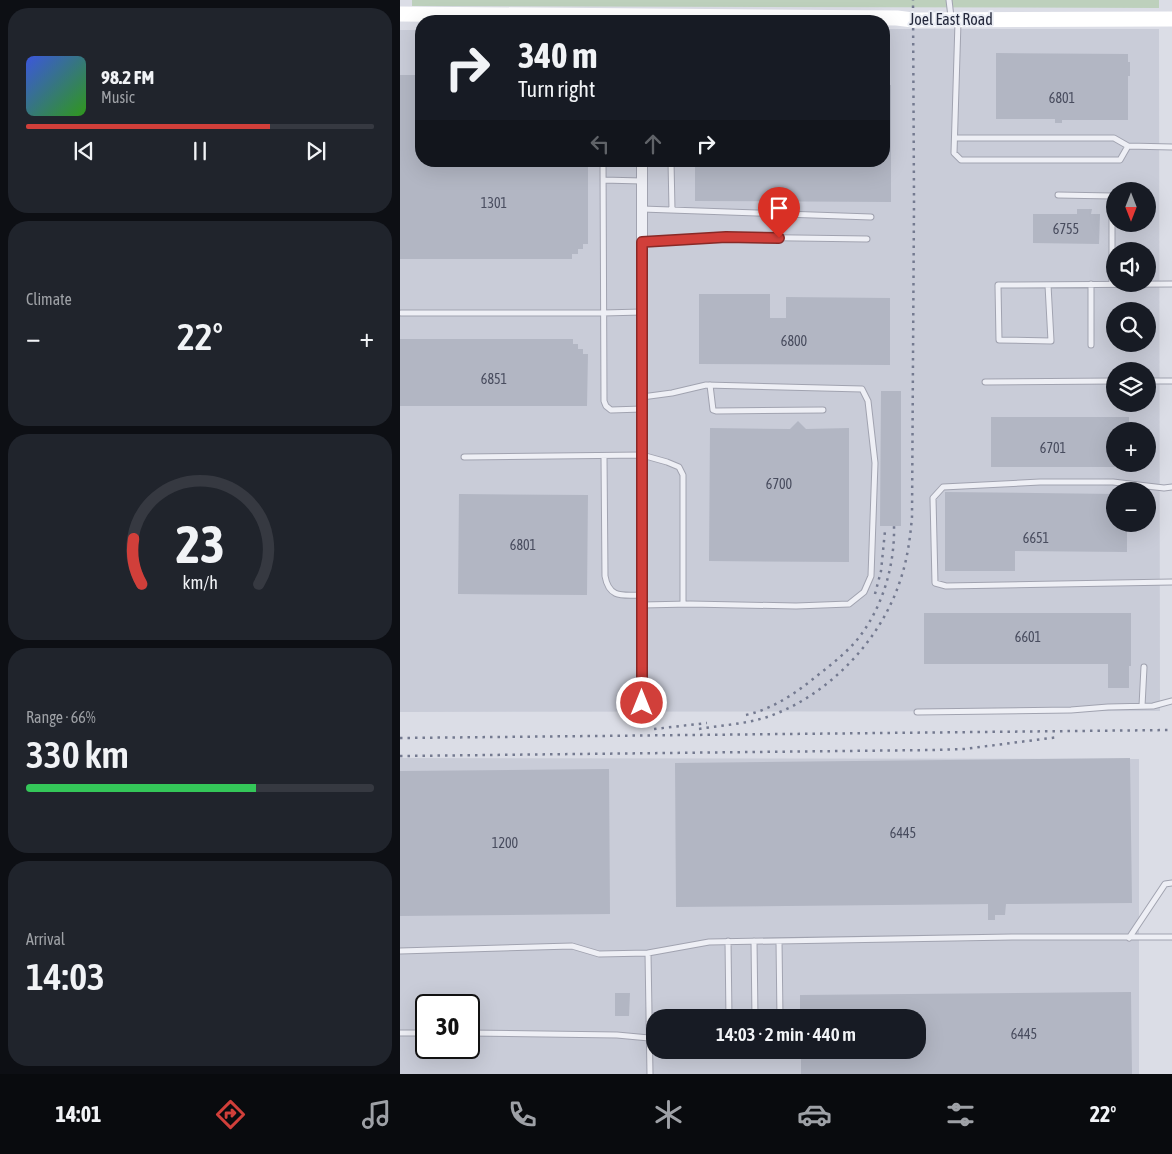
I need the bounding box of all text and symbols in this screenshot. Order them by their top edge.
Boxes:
street label: Joel East Road [909,10,993,28]
icon: right [435,35,500,100]
text: 340 m [518,35,597,75]
text: 98.2 FM [101,66,154,88]
text: Turn right [518,76,595,102]
text: Music [101,88,135,106]
house number: 6801 [1049,90,1075,106]
icon: left [586,130,614,158]
icon: ahead [639,130,667,158]
icon: right [692,130,720,158]
icon: previous [70,137,98,165]
icon: pause [186,137,214,165]
icon: next [302,137,330,165]
north arrow [1106,182,1156,232]
map controls [1106,182,1156,532]
pin [758,187,800,238]
icon: arrive [765,194,793,222]
house number: 1301 [481,195,507,211]
house number: 6755 [1053,221,1079,237]
button: sound [1106,242,1156,292]
text: Climate [26,290,72,308]
button: search [1106,302,1156,352]
text: 22° [177,315,223,358]
text: − [26,321,41,353]
text: + [359,321,374,353]
house number: 6800 [781,333,808,349]
button: layers [1106,362,1156,412]
house number: 6851 [481,371,507,387]
button: + [1106,422,1156,472]
house number: 6701 [1040,440,1066,456]
house number: 6700 [766,476,793,492]
button: − [1106,482,1156,532]
text: 23 [176,514,224,574]
house number: 6651 [1023,530,1049,546]
house number: 6801 [510,537,536,553]
text: km/h [182,572,218,593]
house number: 6601 [1015,629,1041,645]
position arrow [615,676,667,728]
text: Range · 66% [26,708,96,726]
text: 330 km [26,733,129,776]
house number: 6445 [890,825,916,841]
house number: 1200 [492,835,519,851]
text: Arrival [26,930,65,948]
text: 14:03 [26,955,105,998]
speed limit sign: 30 [415,994,480,1059]
text: 14:03 · 2 min · 440 m [716,1023,856,1045]
house number: 6445 [1011,1026,1037,1042]
icon: directions [213,1097,248,1132]
icon: music [359,1097,394,1132]
icon: phone [505,1097,540,1132]
icon: climate [651,1097,686,1132]
icon: car [797,1097,832,1132]
icon: filters [943,1097,978,1132]
text: 14:01 [56,1101,101,1127]
text: 22° [1090,1101,1116,1127]

